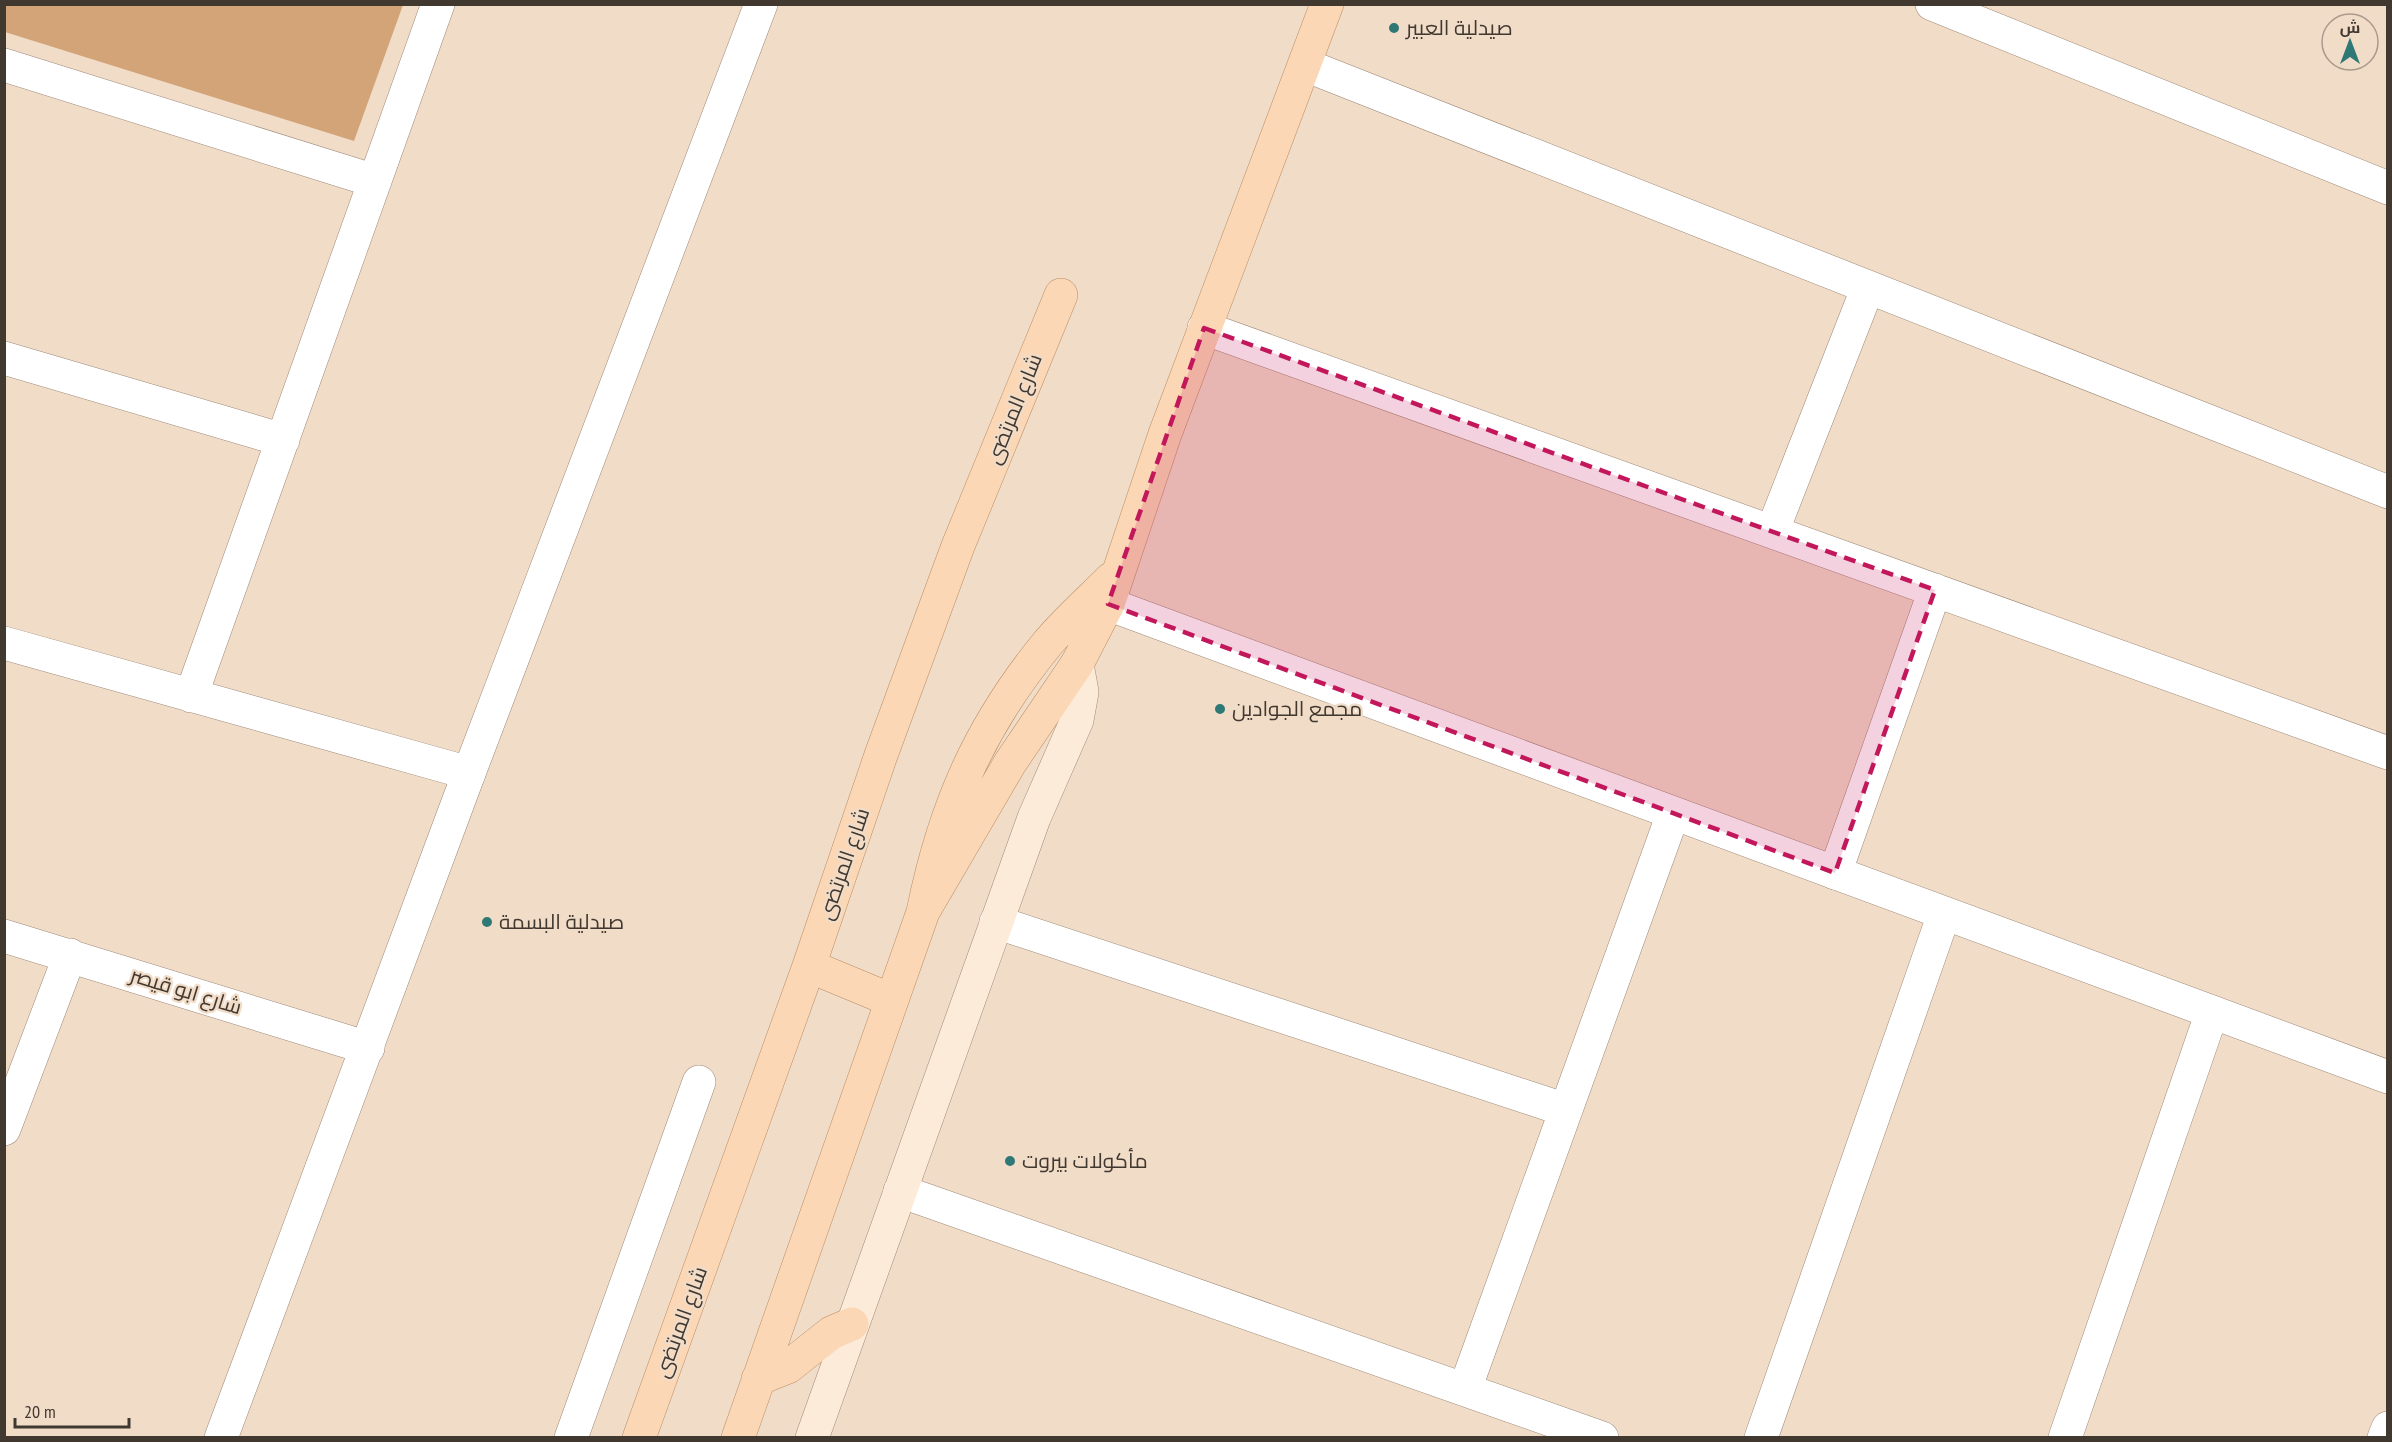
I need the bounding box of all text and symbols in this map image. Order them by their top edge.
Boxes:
north arrow [2320,12,2380,72]
place label: صيدلية العبير [1405,14,1513,41]
text: ش [2340,17,2360,37]
marker: صيدلية العبير [1387,21,1401,35]
street label: شارع المرتضى [979,350,1049,468]
place label: مجمع الجوادين [1232,695,1362,723]
marker: مجمع الجوادين [1213,702,1227,716]
street label: شارع المرتضى [812,804,876,924]
place label: صيدلية البسمة [499,908,624,935]
marker: صيدلية البسمة [480,915,494,929]
street label: شارع ابو قيصر [126,960,245,1021]
place label: مأكولات بيروت [1022,1147,1148,1174]
marker: مأكولات بيروت [1003,1154,1017,1168]
street label: شارع المرتضى [648,1262,714,1382]
scale bar [15,1391,129,1429]
text: 20 m [24,1400,56,1423]

